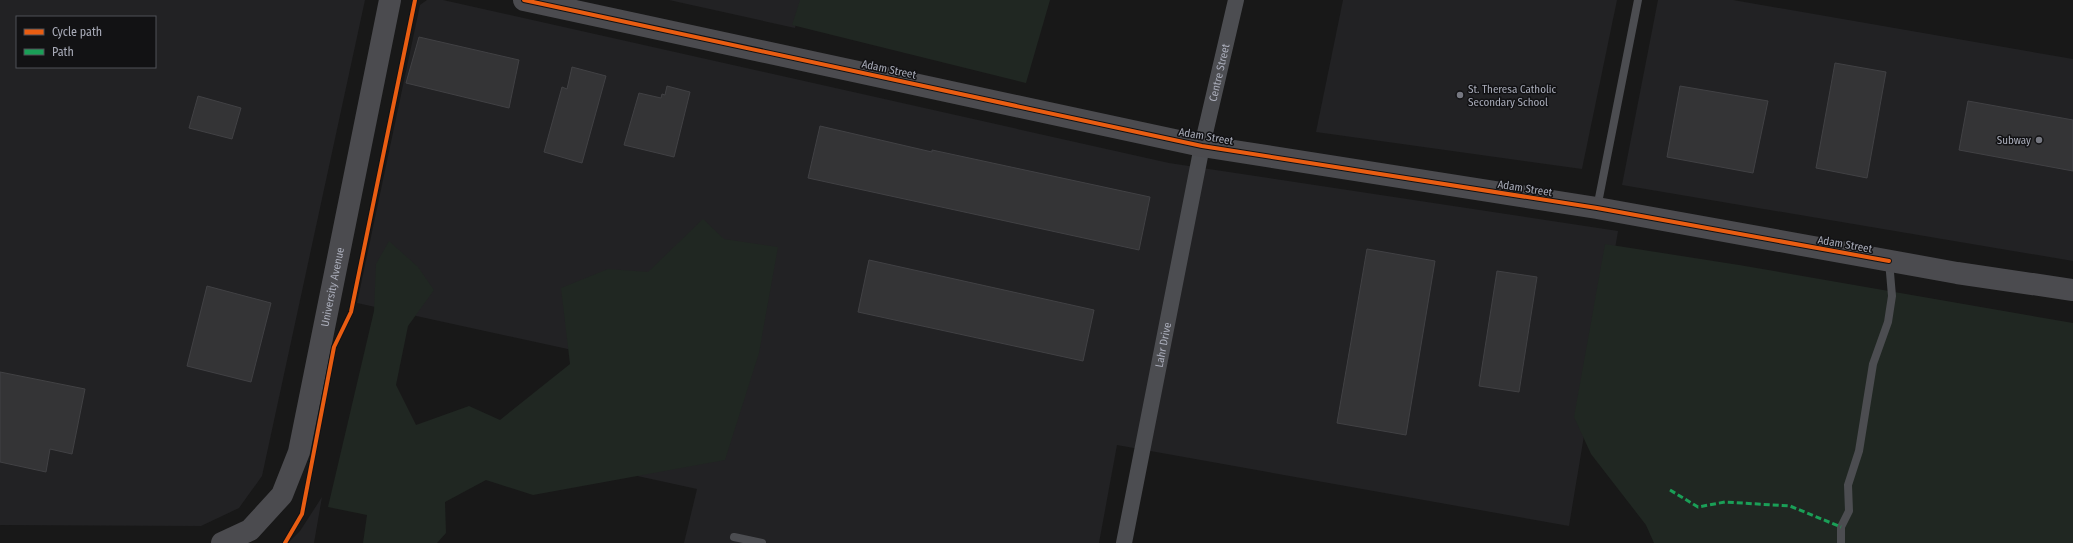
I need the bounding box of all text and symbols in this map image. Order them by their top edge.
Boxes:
legend [16,16,156,68]
text: Cycle path [52,25,102,39]
street label: Centre Street [1207,42,1233,103]
text: Path [52,45,74,59]
street label: Adam Street [861,57,918,82]
place label: St. Theresa Catholic Secondary School [1468,83,1557,109]
marker: St. Theresa Catholic Secondary School [1455,90,1465,100]
street label: Adam Street [1178,125,1235,148]
place label: Subway [1997,134,2031,147]
marker: Subway [2034,135,2044,145]
street label: Adam Street [1497,178,1554,199]
street label: Adam Street [1817,233,1874,256]
street label: University Avenue [318,246,347,328]
street label: Lahr Drive [1153,321,1174,369]

